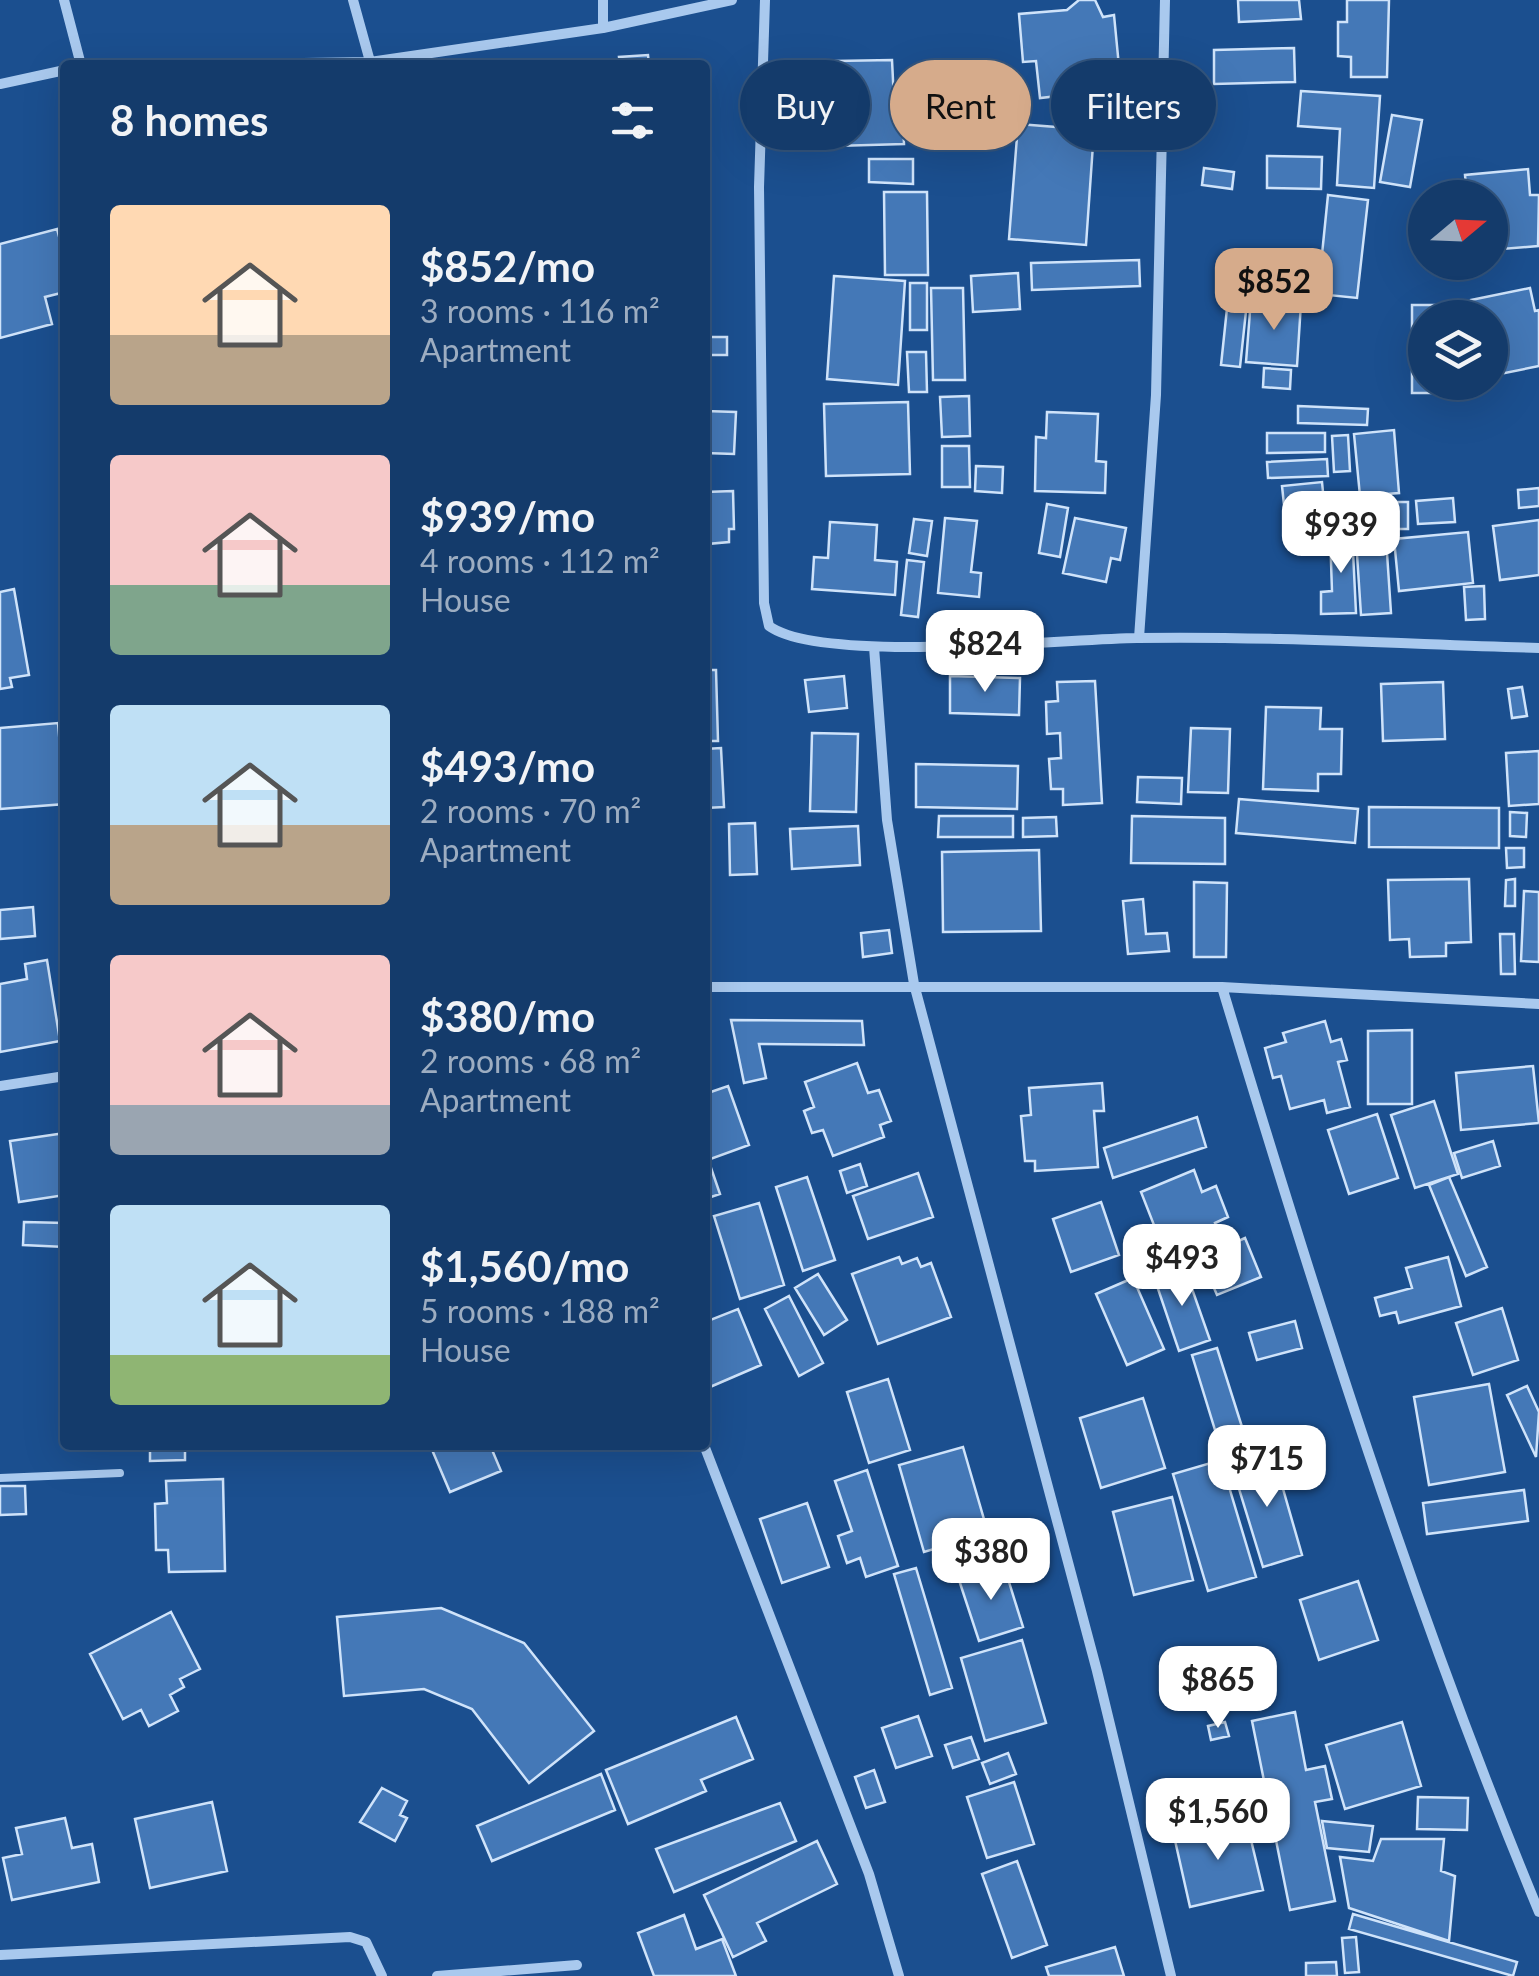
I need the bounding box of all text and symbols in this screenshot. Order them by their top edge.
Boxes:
chip: Buy [740,60,870,150]
chip: Rent [890,60,1031,150]
chip: Filters [1051,60,1216,150]
icon: filters [605,93,660,148]
text: 8 homes [110,95,268,145]
north arrow [1408,180,1508,280]
map controls [1408,180,1508,400]
text: $852/mo [420,241,595,291]
icon: home [190,245,310,365]
pin: $852 [1215,248,1333,333]
text: $852 [1237,261,1311,300]
text: 3 rooms · 116 m² [420,291,660,330]
button: layers [1408,300,1508,400]
text: Apartment [420,330,571,369]
text: $939/mo [420,491,595,541]
pin: $939 [1282,491,1400,576]
icon: home [190,495,310,615]
text: $939 [1304,504,1378,543]
text: 4 rooms · 112 m² [420,541,660,580]
text: House [420,580,511,619]
pin: $824 [926,610,1044,695]
text: $824 [948,623,1022,662]
text: $493/mo [420,741,595,791]
icon: home [190,745,310,865]
text: 2 rooms · 70 m² [420,791,641,830]
text: Apartment [420,830,571,869]
text: $380/mo [420,991,595,1041]
icon: home [190,995,310,1115]
text: 2 rooms · 68 m² [420,1041,641,1080]
text: Apartment [420,1080,571,1119]
pin: $493 [1123,1224,1241,1309]
text: $493 [1145,1237,1219,1276]
text: $1,560/mo [420,1241,629,1291]
icon: home [190,1245,310,1365]
text: 5 rooms · 188 m² [420,1291,660,1330]
text: House [420,1330,511,1369]
pin: $715 [1208,1425,1326,1510]
text: $715 [1230,1438,1304,1477]
pin: $380 [932,1518,1050,1603]
text: $380 [954,1531,1028,1570]
pin: $865 [1159,1646,1277,1731]
text: $865 [1181,1659,1255,1698]
pin: $1,560 [1137,1778,1299,1863]
text: $1,560 [1168,1791,1268,1830]

